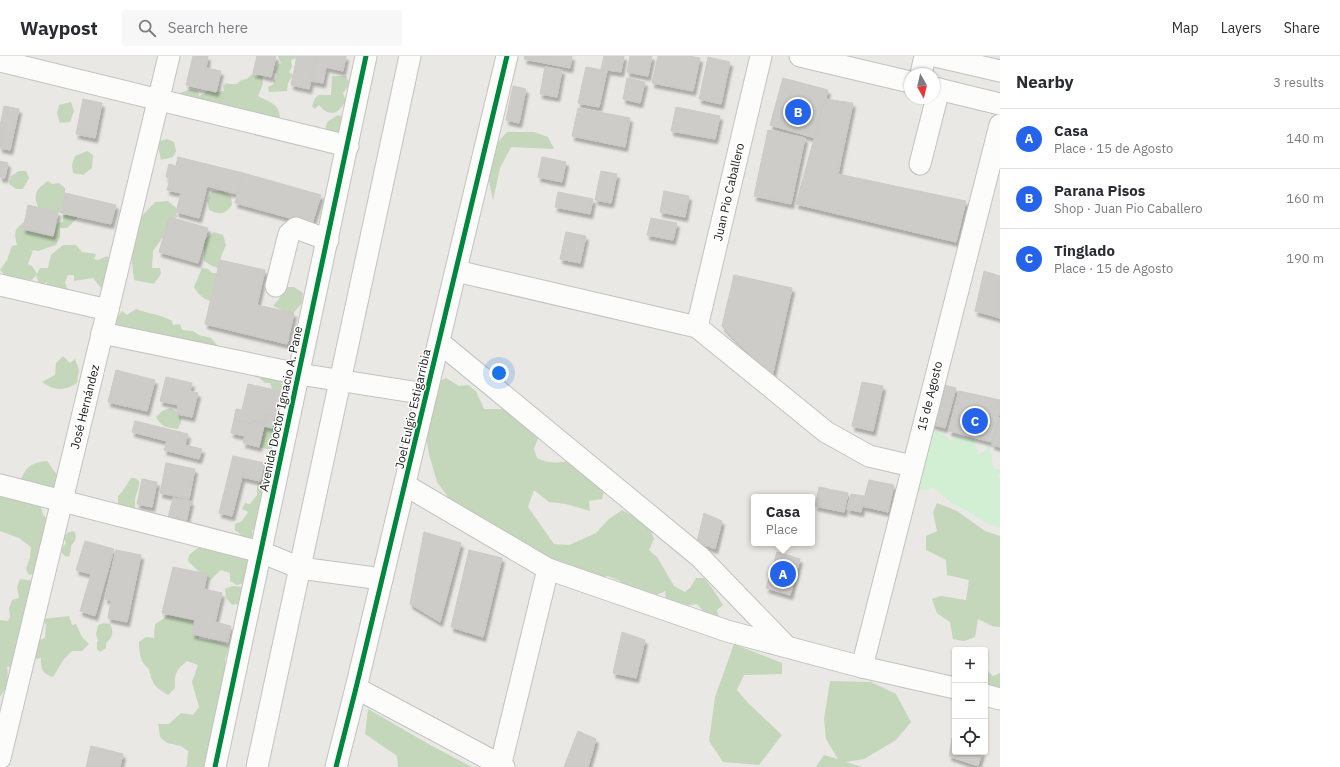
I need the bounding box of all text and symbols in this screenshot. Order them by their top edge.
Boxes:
search box [122,10,402,46]
text: Waypost [20,16,98,40]
icon: search [136,17,158,39]
text: Search here [168,18,248,37]
text: Map [1172,19,1199,37]
text: Layers [1221,19,1262,37]
text: Share [1284,19,1320,37]
north arrow [904,68,940,104]
text: Nearby [1016,71,1074,93]
text: 3 results [1273,74,1324,91]
pin: B [785,97,811,127]
text: Casa [1054,121,1088,140]
text: A [1025,130,1033,147]
text: 140 m [1286,130,1324,147]
text: Place · 15 de Agosto [1054,140,1173,157]
street label: Juan Pio Caballero [710,141,747,242]
text: Parana Pisos [1054,181,1145,200]
text: B [1025,190,1033,207]
text: 160 m [1286,190,1324,207]
text: Shop · Juan Pio Caballero [1054,200,1203,217]
text: Tinglado [1054,241,1115,260]
text: C [1025,250,1033,267]
text: 190 m [1286,250,1324,267]
text: Place · 15 de Agosto [1054,260,1173,277]
street label: Avenida Doctor Ignacio A. Pane [256,324,305,493]
street label: Joel Eulgio Estigarribia [391,347,434,470]
street label: 15 de Agosto [914,359,945,432]
street label: José Hernández [67,363,102,451]
your location [489,363,509,383]
pin: C [962,406,988,436]
popup [751,494,815,546]
text: Casa [766,502,800,521]
text: Place [766,521,798,538]
pin: A [770,559,796,589]
map controls [952,647,988,755]
button: + [952,647,988,683]
button: − [952,683,988,719]
button: locate [952,719,988,755]

